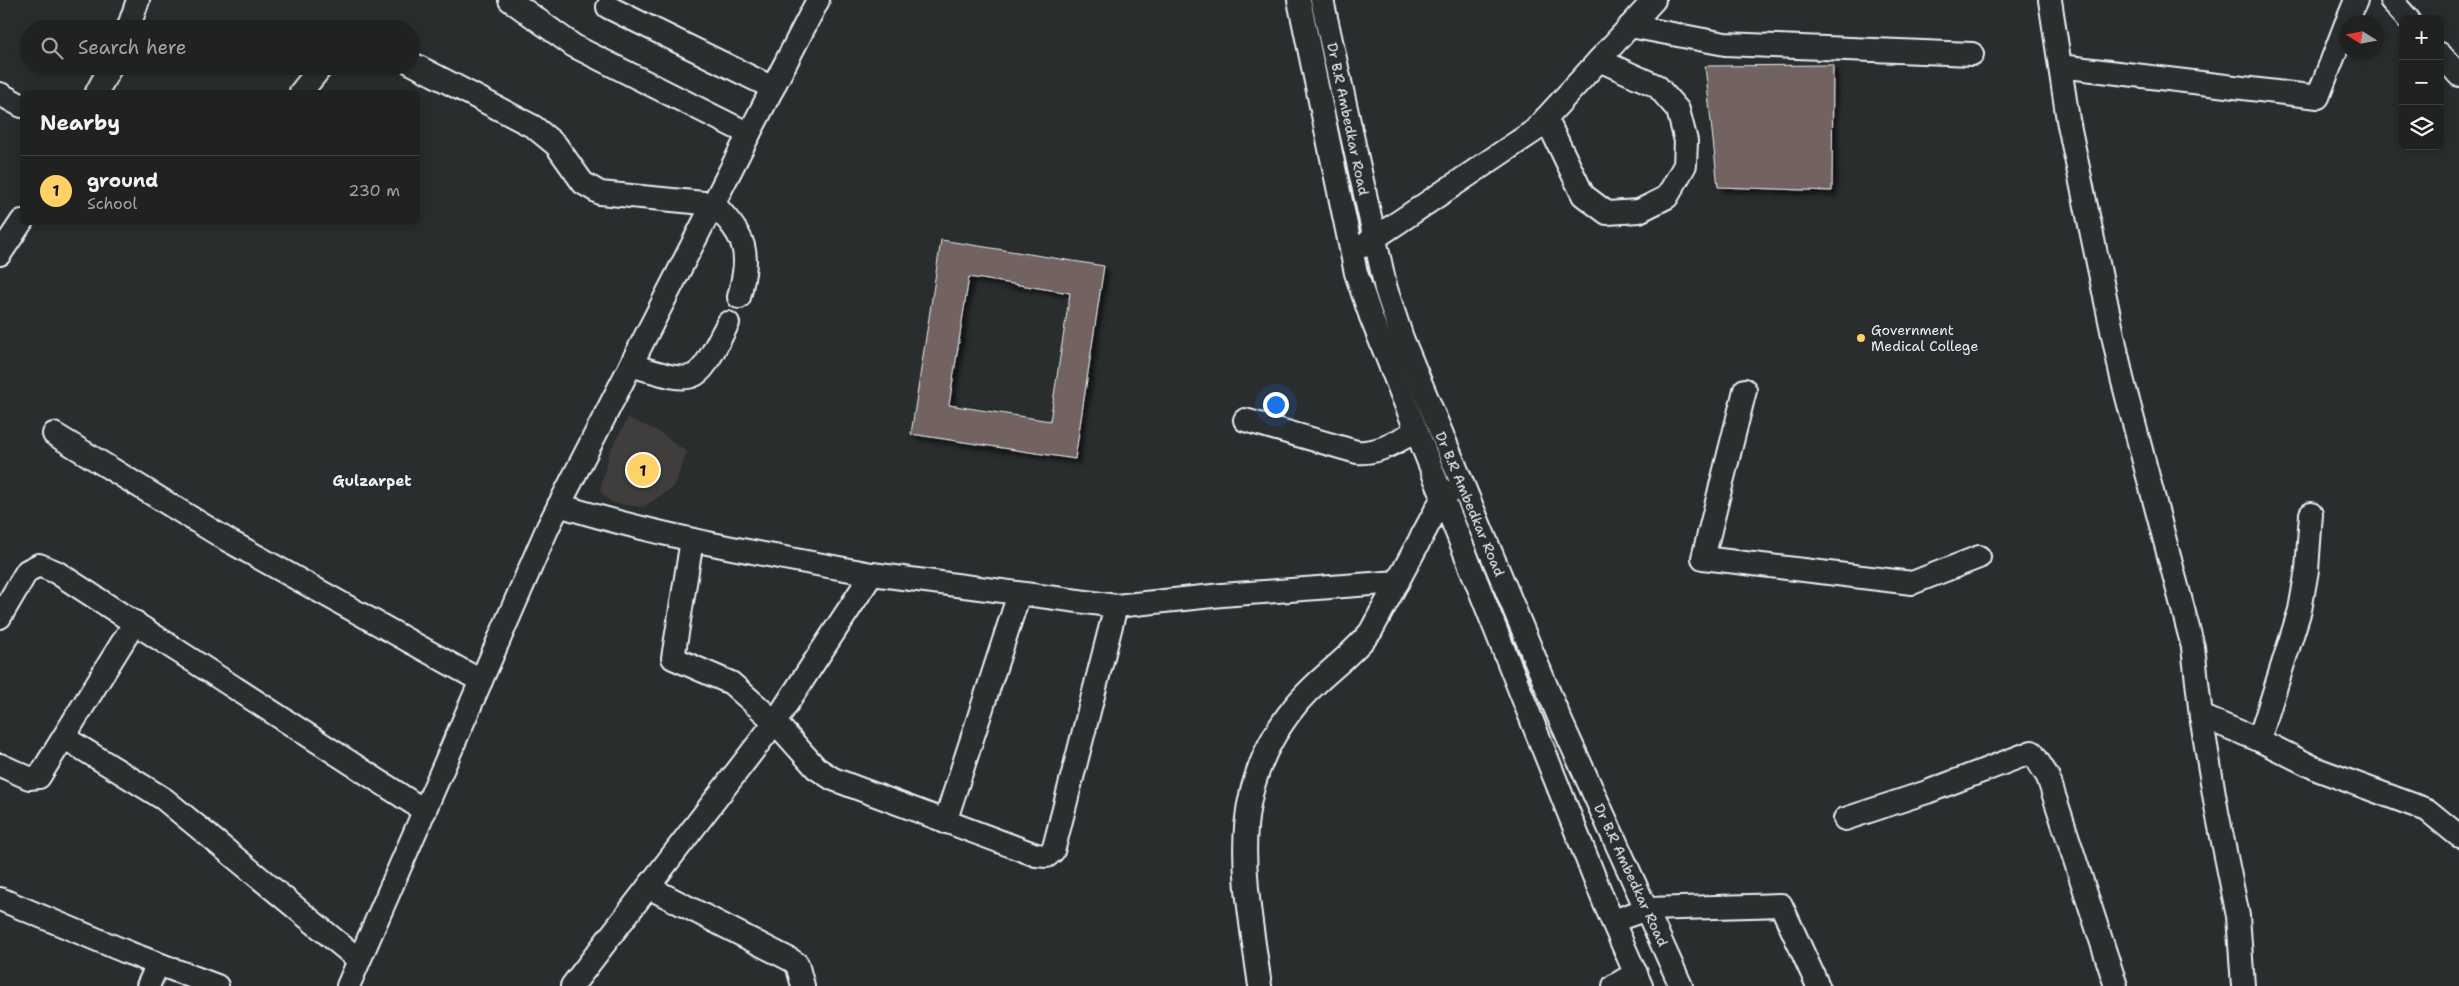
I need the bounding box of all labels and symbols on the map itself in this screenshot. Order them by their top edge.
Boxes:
north arrow [2339,15,2384,60]
street label: Dr B.R Ambedkar Road [1323,41,1373,197]
place label: Government Medical College [1871,321,1978,355]
marker: Government Medical College [1855,332,1867,344]
your location [1263,392,1289,418]
street label: Dr B.R Ambedkar Road [1431,429,1509,579]
pin: 1 [627,451,659,489]
district label: Gulzarpet [332,471,412,491]
street label: Dr B.R Ambedkar Road [1590,801,1672,949]

